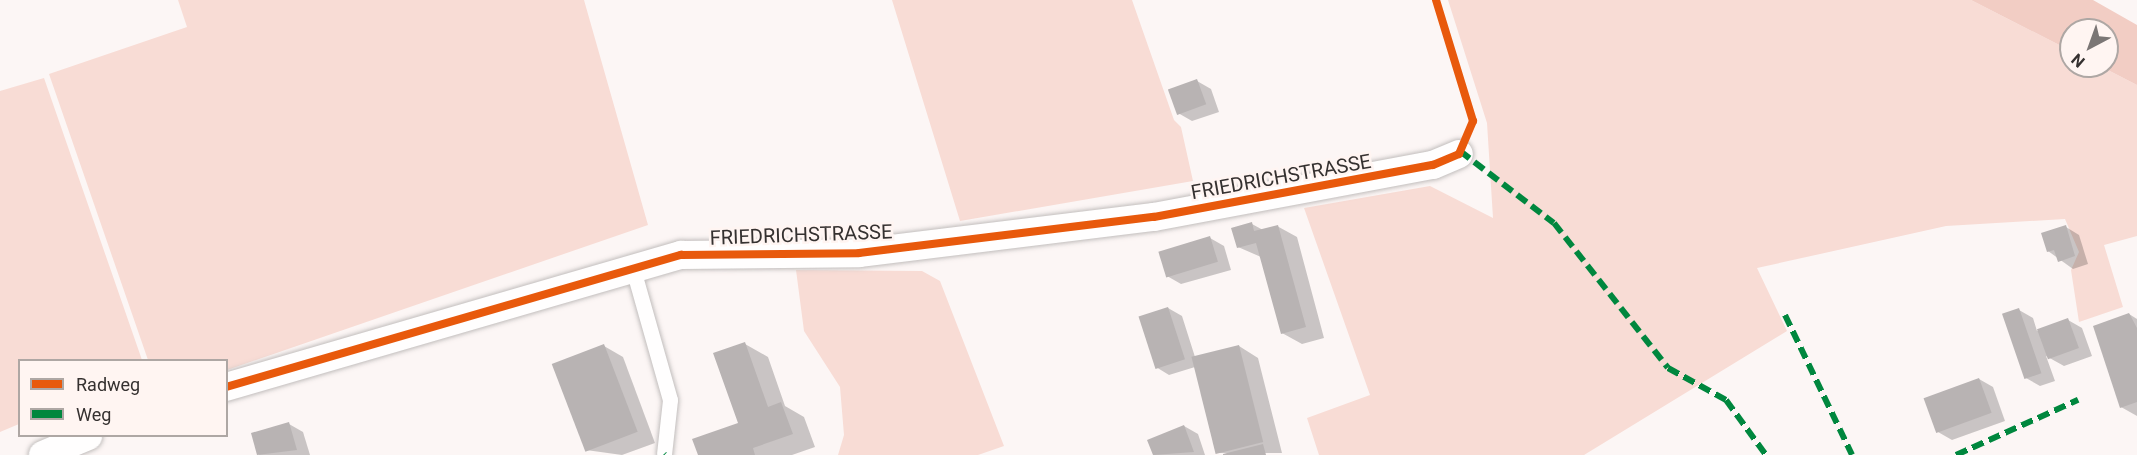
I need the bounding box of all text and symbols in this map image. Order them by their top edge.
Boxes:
north arrow [2059,18,2119,78]
text: N [2068,50,2089,71]
street label: FRIEDRICHSTRASSE [1189,149,1373,205]
street label: FRIEDRICHSTRASSE [709,220,893,250]
legend [18,359,228,437]
text: Radweg [76,374,140,395]
text: Weg [76,404,111,425]

